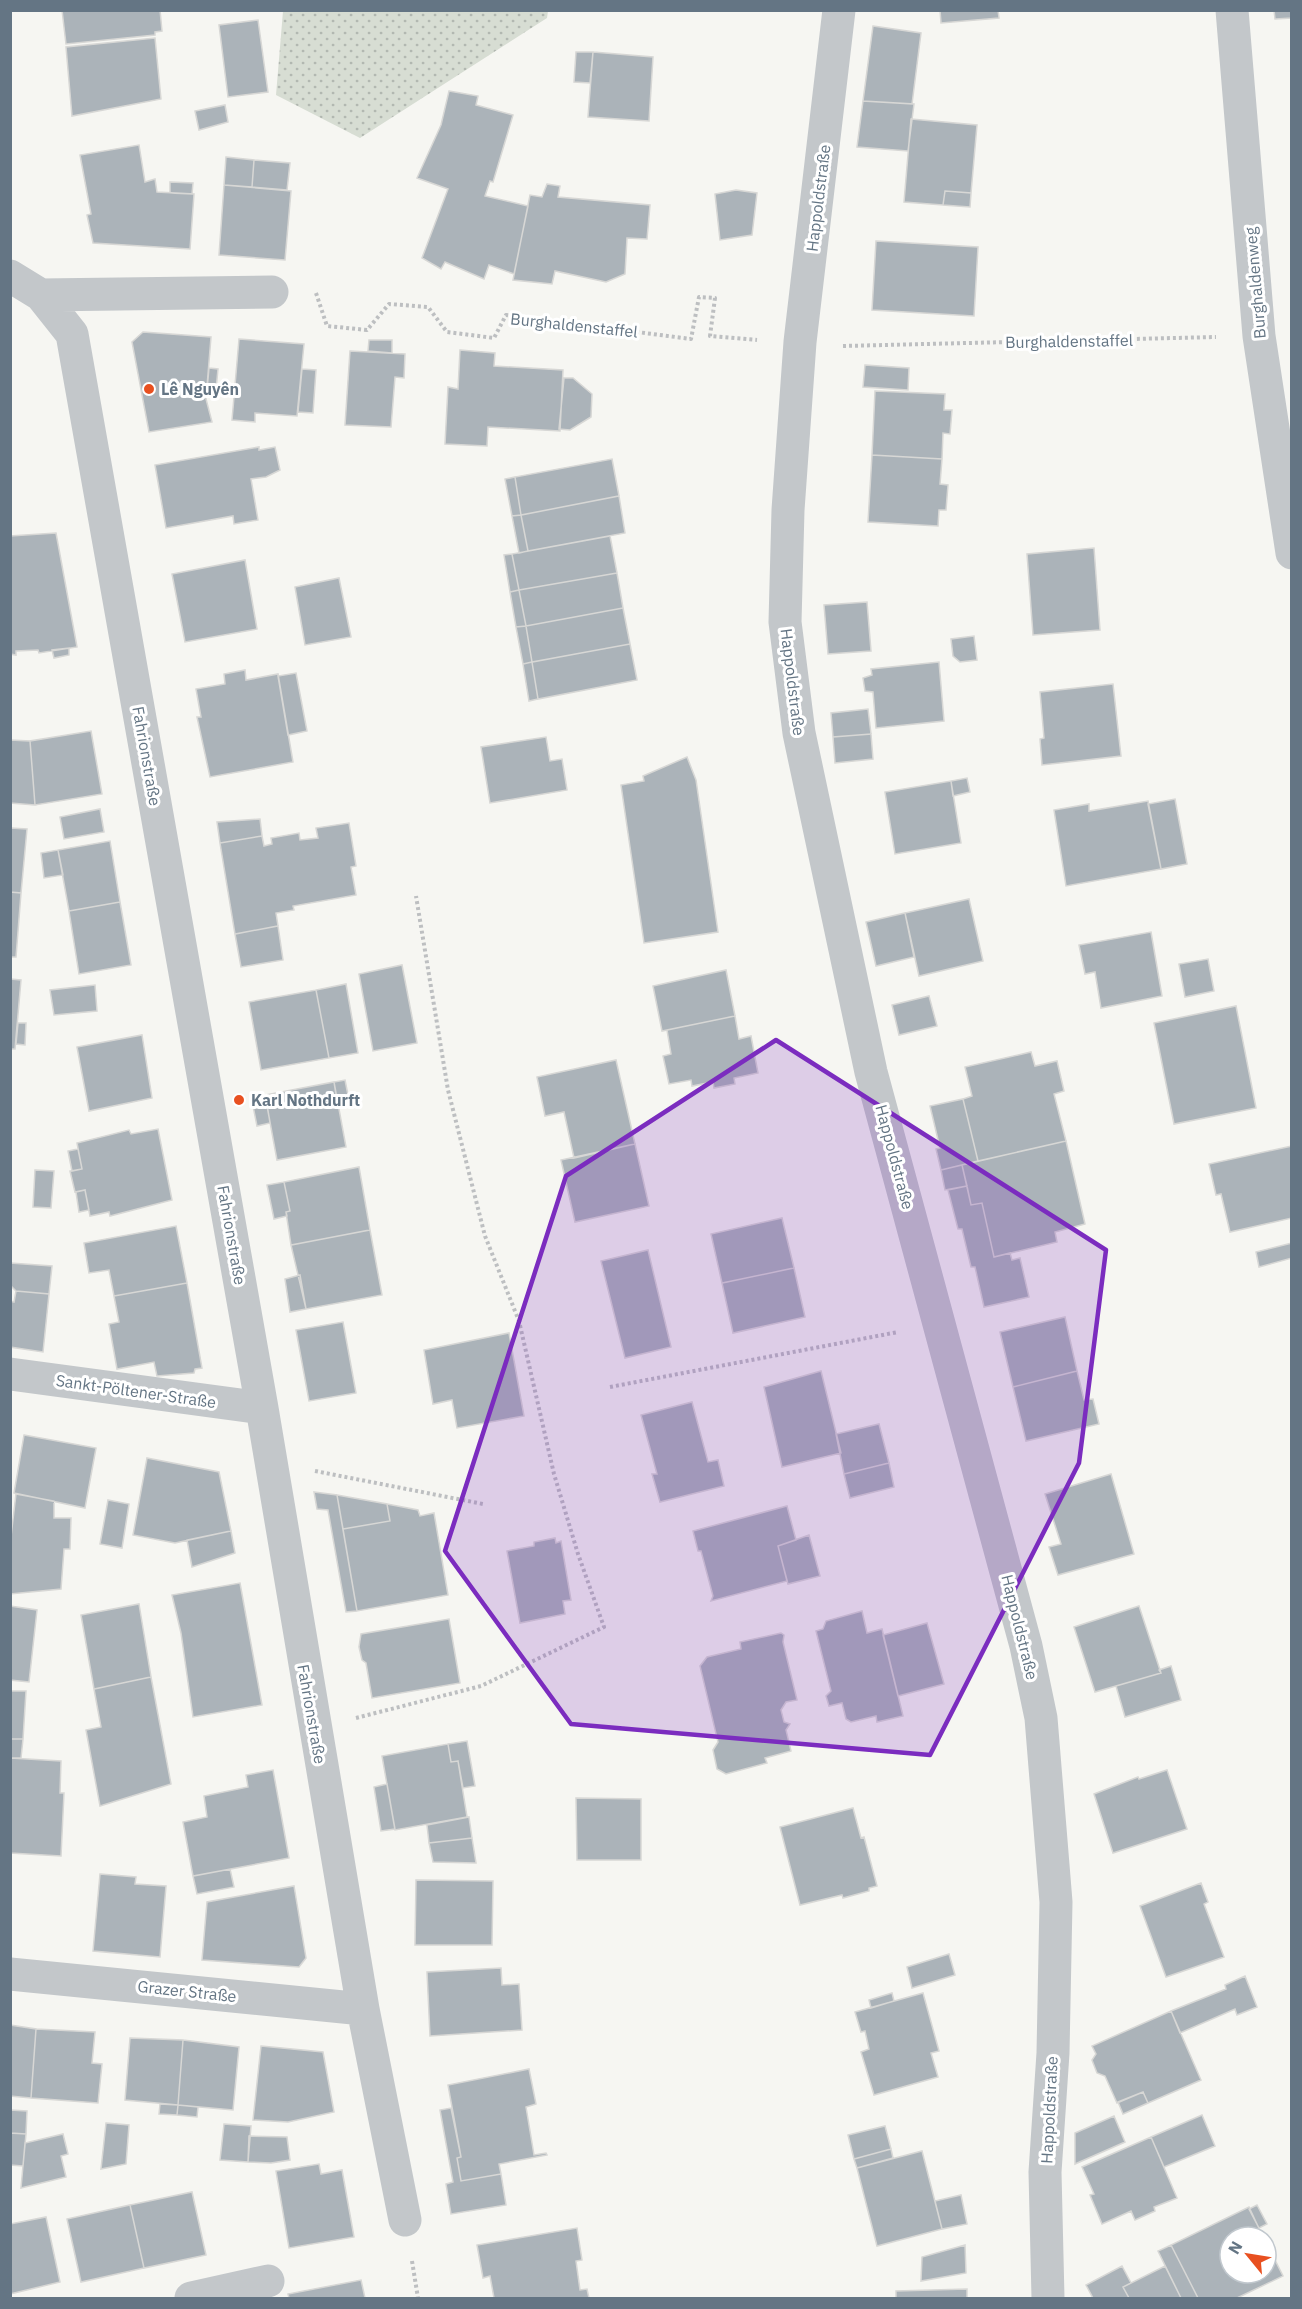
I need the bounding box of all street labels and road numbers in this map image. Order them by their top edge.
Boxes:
street label: Happoldstraße [802,143,835,253]
street label: Burghaldenweg [1240,226,1270,340]
street label: Burghaldenstaffel [509,308,639,342]
street label: Burghaldenstaffel [1005,330,1133,352]
street label: Happoldstraße [777,627,810,737]
street label: Fahrionstraße [128,705,166,807]
street label: Happoldstraße [871,1102,919,1212]
street label: Fahrionstraße [213,1184,251,1286]
street label: Sankt-Pöltener-Straße [55,1370,218,1412]
street label: Happoldstraße [997,1572,1043,1682]
street label: Fahrionstraße [293,1663,331,1765]
street label: Grazer Straße [136,1976,238,2006]
street label: Happoldstraße [1036,2055,1062,2164]

